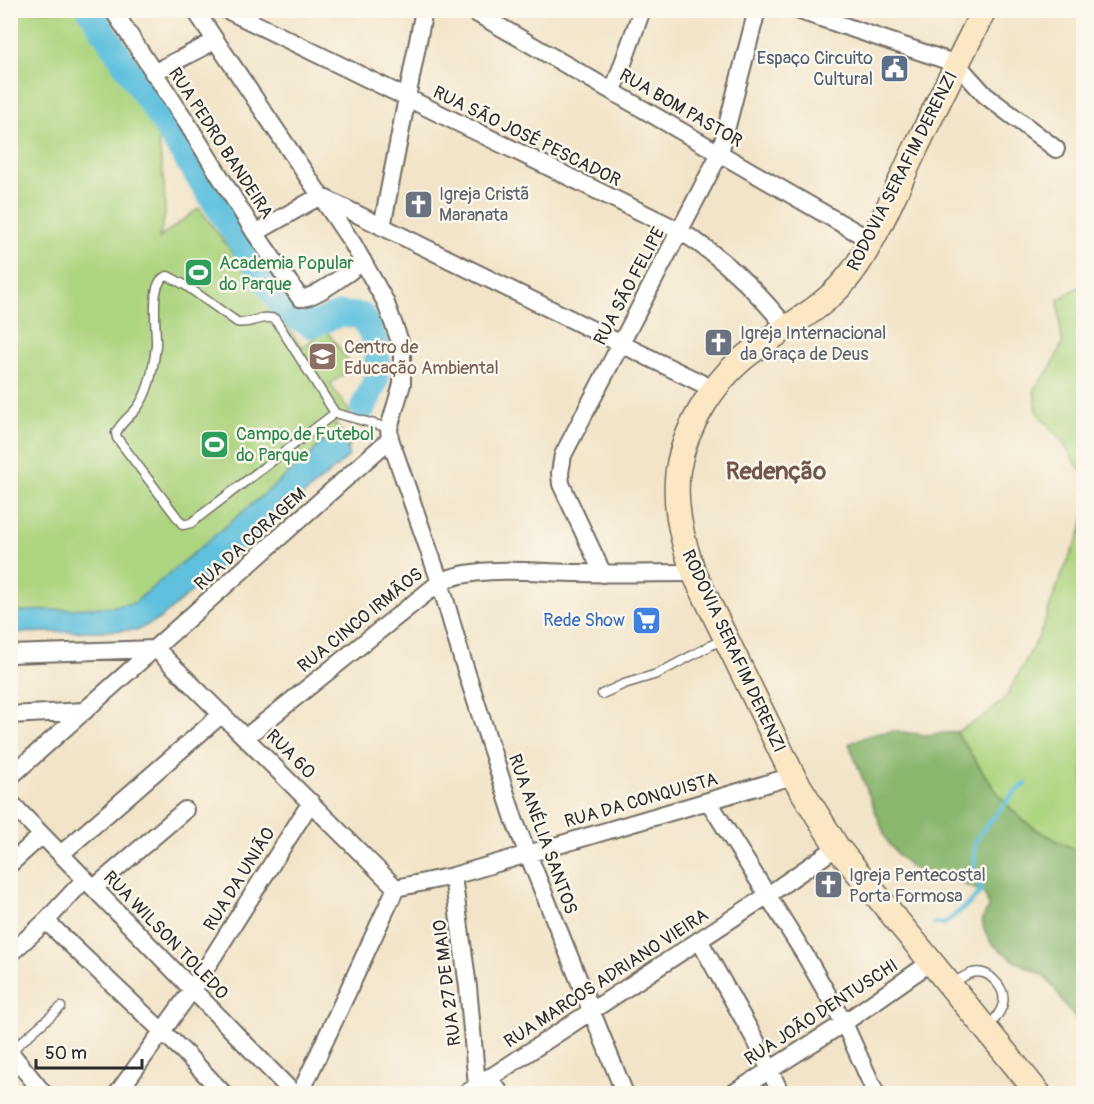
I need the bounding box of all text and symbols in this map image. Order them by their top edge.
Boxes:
place label: Espaço Circuito Cultural [757,47,873,91]
public building icon: Espaço Circuito Cultural [878,52,910,84]
street label: RUA PEDRO BANDEIRA [163,63,278,224]
street label: RUA BOM PASTOR [615,64,746,153]
street label: RODOVIA SERAFIM DERENZI [842,68,963,275]
street label: RUA SÃO JOSÉ PESCADOR [429,81,624,192]
place label: Igreja Cristã Maranata [439,183,530,227]
church icon: Igreja Cristã Maranata [402,188,434,220]
street label: RUA SÃO FELIPE [589,223,670,349]
place label: Academia Popular do Parque [219,252,354,296]
sports icon: Academia Popular do Parque [182,257,214,289]
place label: Igreja Internacional da Graça de Deus [740,322,886,366]
church icon: Igreja Internacional da Graça de Deus [703,327,735,359]
place label: Centro de Educação Ambiental [344,336,499,380]
school or university icon: Centro de Educação Ambiental [307,341,339,373]
place label: Campo de Futebol do Parque [236,423,374,467]
sports icon: Campo de Futebol do Parque [199,428,231,460]
district label: Redenção [726,457,826,486]
street label: RUA DA CORAGEM [190,483,311,596]
street label: RODOVIA SERAFIM DERENZI [676,546,791,756]
street label: RUA CINCO IRMÃOS [293,563,428,678]
supermarket icon: Rede Show [630,604,662,636]
place label: Rede Show [543,609,625,632]
street label: RUA 60 [261,725,320,784]
street label: RUA ANÉLIA SANTOS [503,751,582,917]
street label: RUA DA CONQUISTA [562,768,721,833]
street label: RUA DA UNIÃO [199,823,280,935]
place label: Igreja Pentecostal Porta Formosa [849,864,986,908]
street label: RUA WILSON TOLEDO [98,866,233,1005]
church icon: Igreja Pentecostal Porta Formosa [812,869,844,901]
street label: RUA MARCOS ADRIANO VIEIRA [500,903,713,1053]
street label: RUA 27 DE MAIO [428,918,467,1047]
street label: RUA JOÃO DENTUSCHI [740,954,902,1071]
scale bar [36,1032,142,1070]
text: 50 m [45,1042,87,1065]

